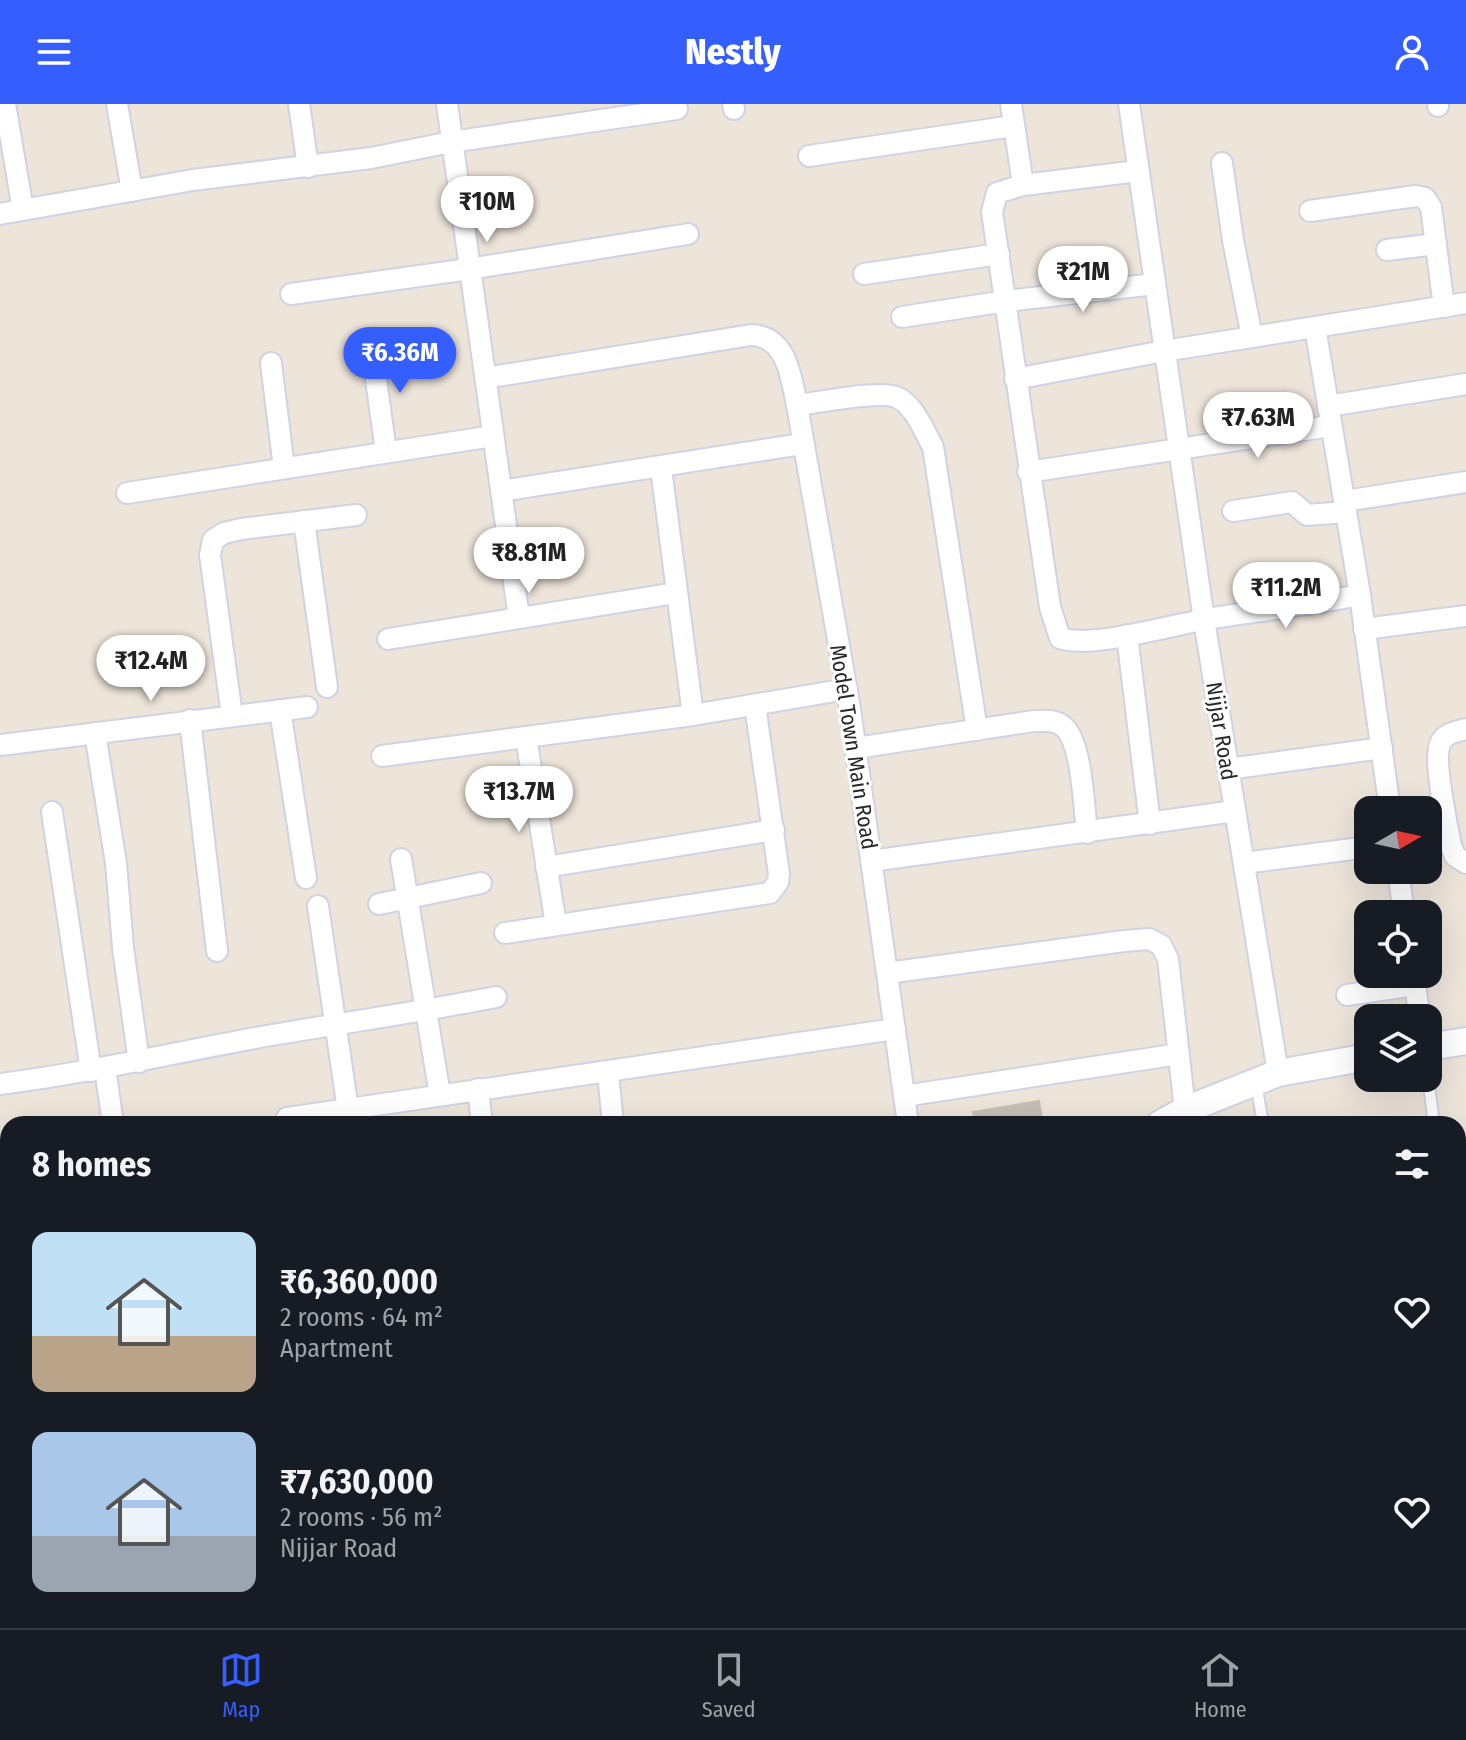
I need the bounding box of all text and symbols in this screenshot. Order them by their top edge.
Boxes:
icon: menu [32,30,76,74]
text: Nestly [685,30,781,74]
icon: person [1390,30,1434,74]
pin: ₹10M [440,176,534,244]
text: ₹10M [459,186,515,217]
pin: ₹21M [1036,246,1130,314]
text: ₹21M [1056,256,1110,287]
pin: ₹6.36M [335,327,465,395]
text: ₹6.36M [361,337,439,368]
pin: ₹7.63M [1193,392,1323,460]
text: ₹7.63M [1221,402,1295,433]
pin: ₹8.81M [464,527,594,595]
text: ₹8.81M [492,537,566,568]
pin: ₹11.2M [1221,562,1351,630]
text: ₹11.2M [1251,572,1321,603]
pin: ₹12.4M [86,635,216,703]
street label: Model Town Main Road [824,643,883,851]
text: ₹12.4M [114,645,188,676]
street label: Nijjar Road [1200,680,1243,782]
pin: ₹13.7M [454,766,584,834]
text: ₹13.7M [483,776,555,807]
north arrow [1354,796,1442,884]
map controls [1354,796,1442,1092]
button: locate [1354,900,1442,988]
button: layers [1354,1004,1442,1092]
icon: filters [1390,1142,1434,1186]
text: 8 homes [32,1144,151,1185]
text: ₹6,360,000 [280,1261,438,1302]
icon: home [96,1264,192,1360]
icon: heart [1390,1290,1434,1334]
text: 2 rooms · 64 m² [280,1302,443,1333]
text: Apartment [280,1333,393,1364]
text: ₹7,630,000 [280,1461,434,1502]
icon: home [96,1464,192,1560]
icon: heart [1390,1490,1434,1534]
text: 2 rooms · 56 m² [280,1502,442,1533]
text: Nijjar Road [280,1533,397,1564]
tab: Map [219,1648,263,1723]
tab: Saved [702,1648,756,1723]
tab: Home [1194,1648,1247,1723]

